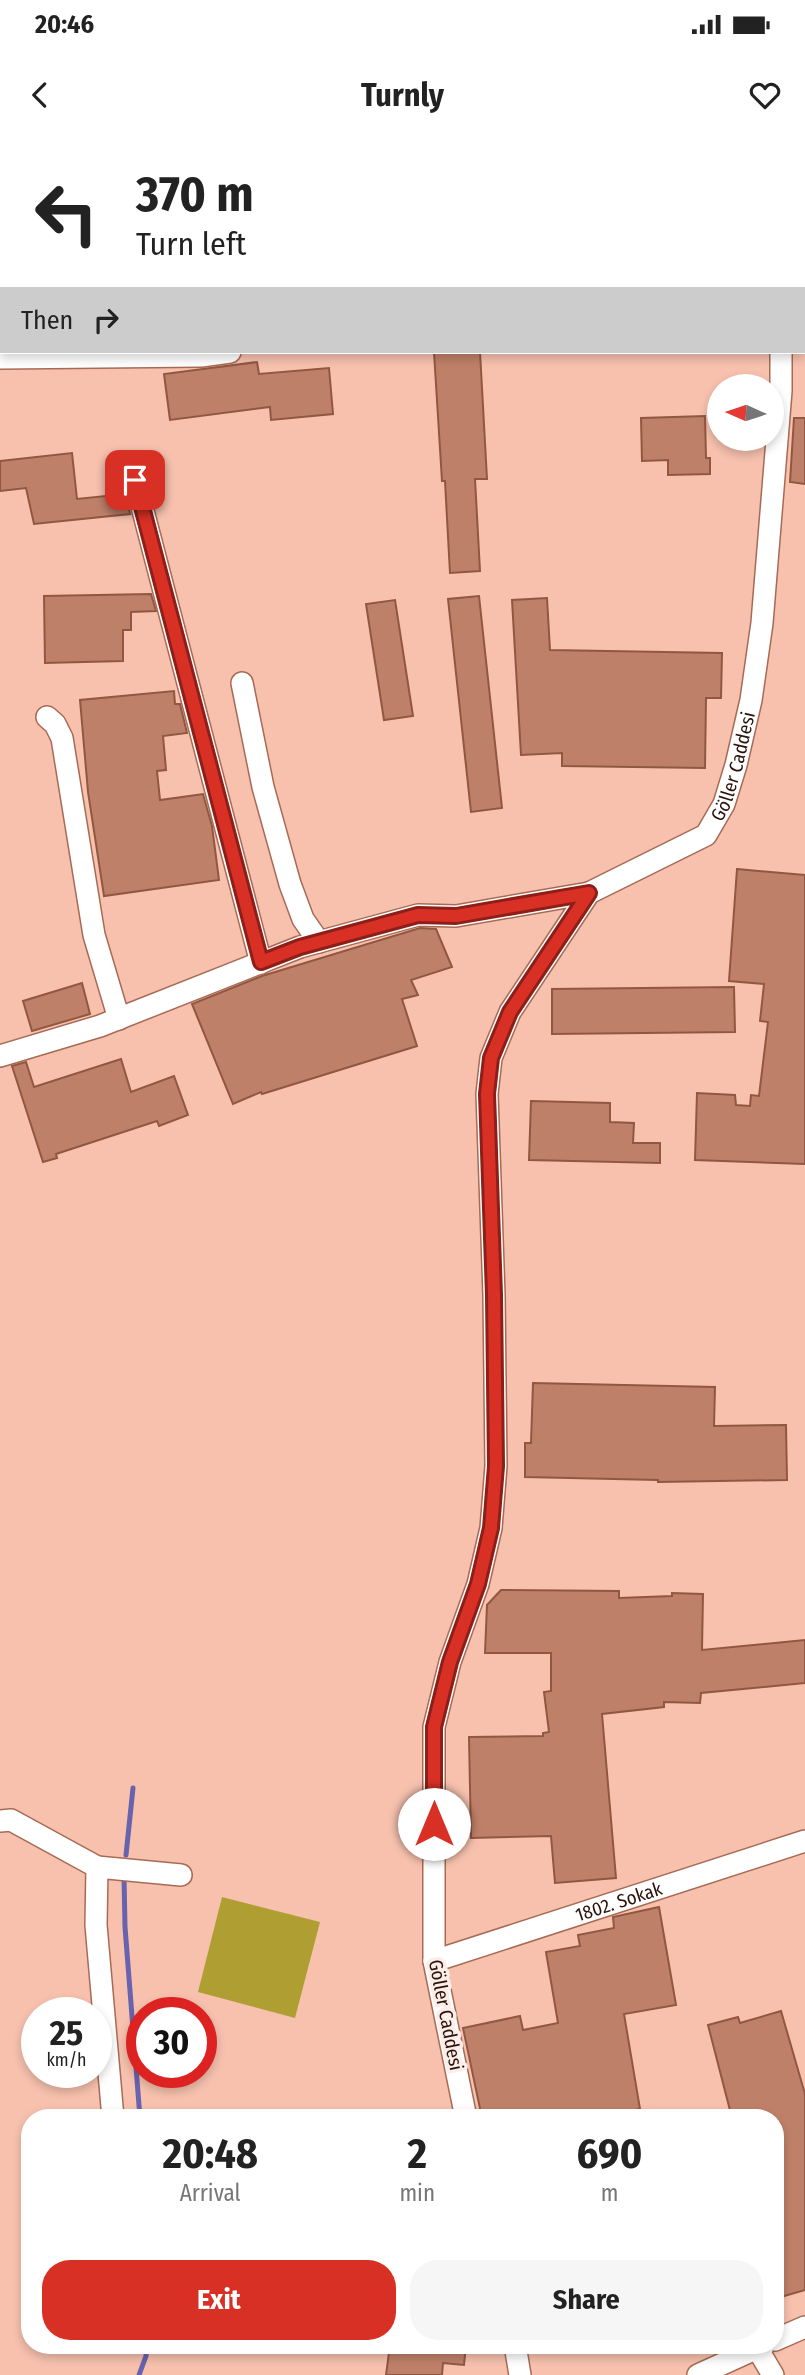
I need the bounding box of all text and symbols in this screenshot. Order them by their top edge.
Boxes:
text: 20:46 [35,9,94,40]
icon: back [21,76,59,114]
text: Turnly [361,76,444,114]
icon: heart [746,76,784,114]
text: 370 m [136,165,254,224]
icon: left [21,168,112,259]
text: Turn left [136,225,246,263]
icon: right [87,301,125,339]
text: Then [21,305,73,336]
north arrow [707,374,784,452]
map controls [707,374,784,451]
pin [105,450,165,510]
icon: arrive [116,461,154,499]
street label: Göller Caddesi [705,709,759,825]
position arrow [397,1787,471,1861]
street label: 1802. Sokak [572,1877,665,1926]
street label: Göller Caddesi [424,1957,468,2073]
speed limit sign: 30 [126,1997,217,2088]
text: 25 [50,2012,83,2054]
text: km/h [46,2049,87,2071]
text: 20:48 [162,2129,258,2179]
text: 2 [408,2129,427,2179]
text: 690 [576,2129,643,2179]
text: Arrival [180,2179,241,2207]
text: min [399,2179,435,2207]
text: m [601,2179,618,2207]
button: Exit [42,2260,396,2340]
button: Share [410,2260,763,2340]

